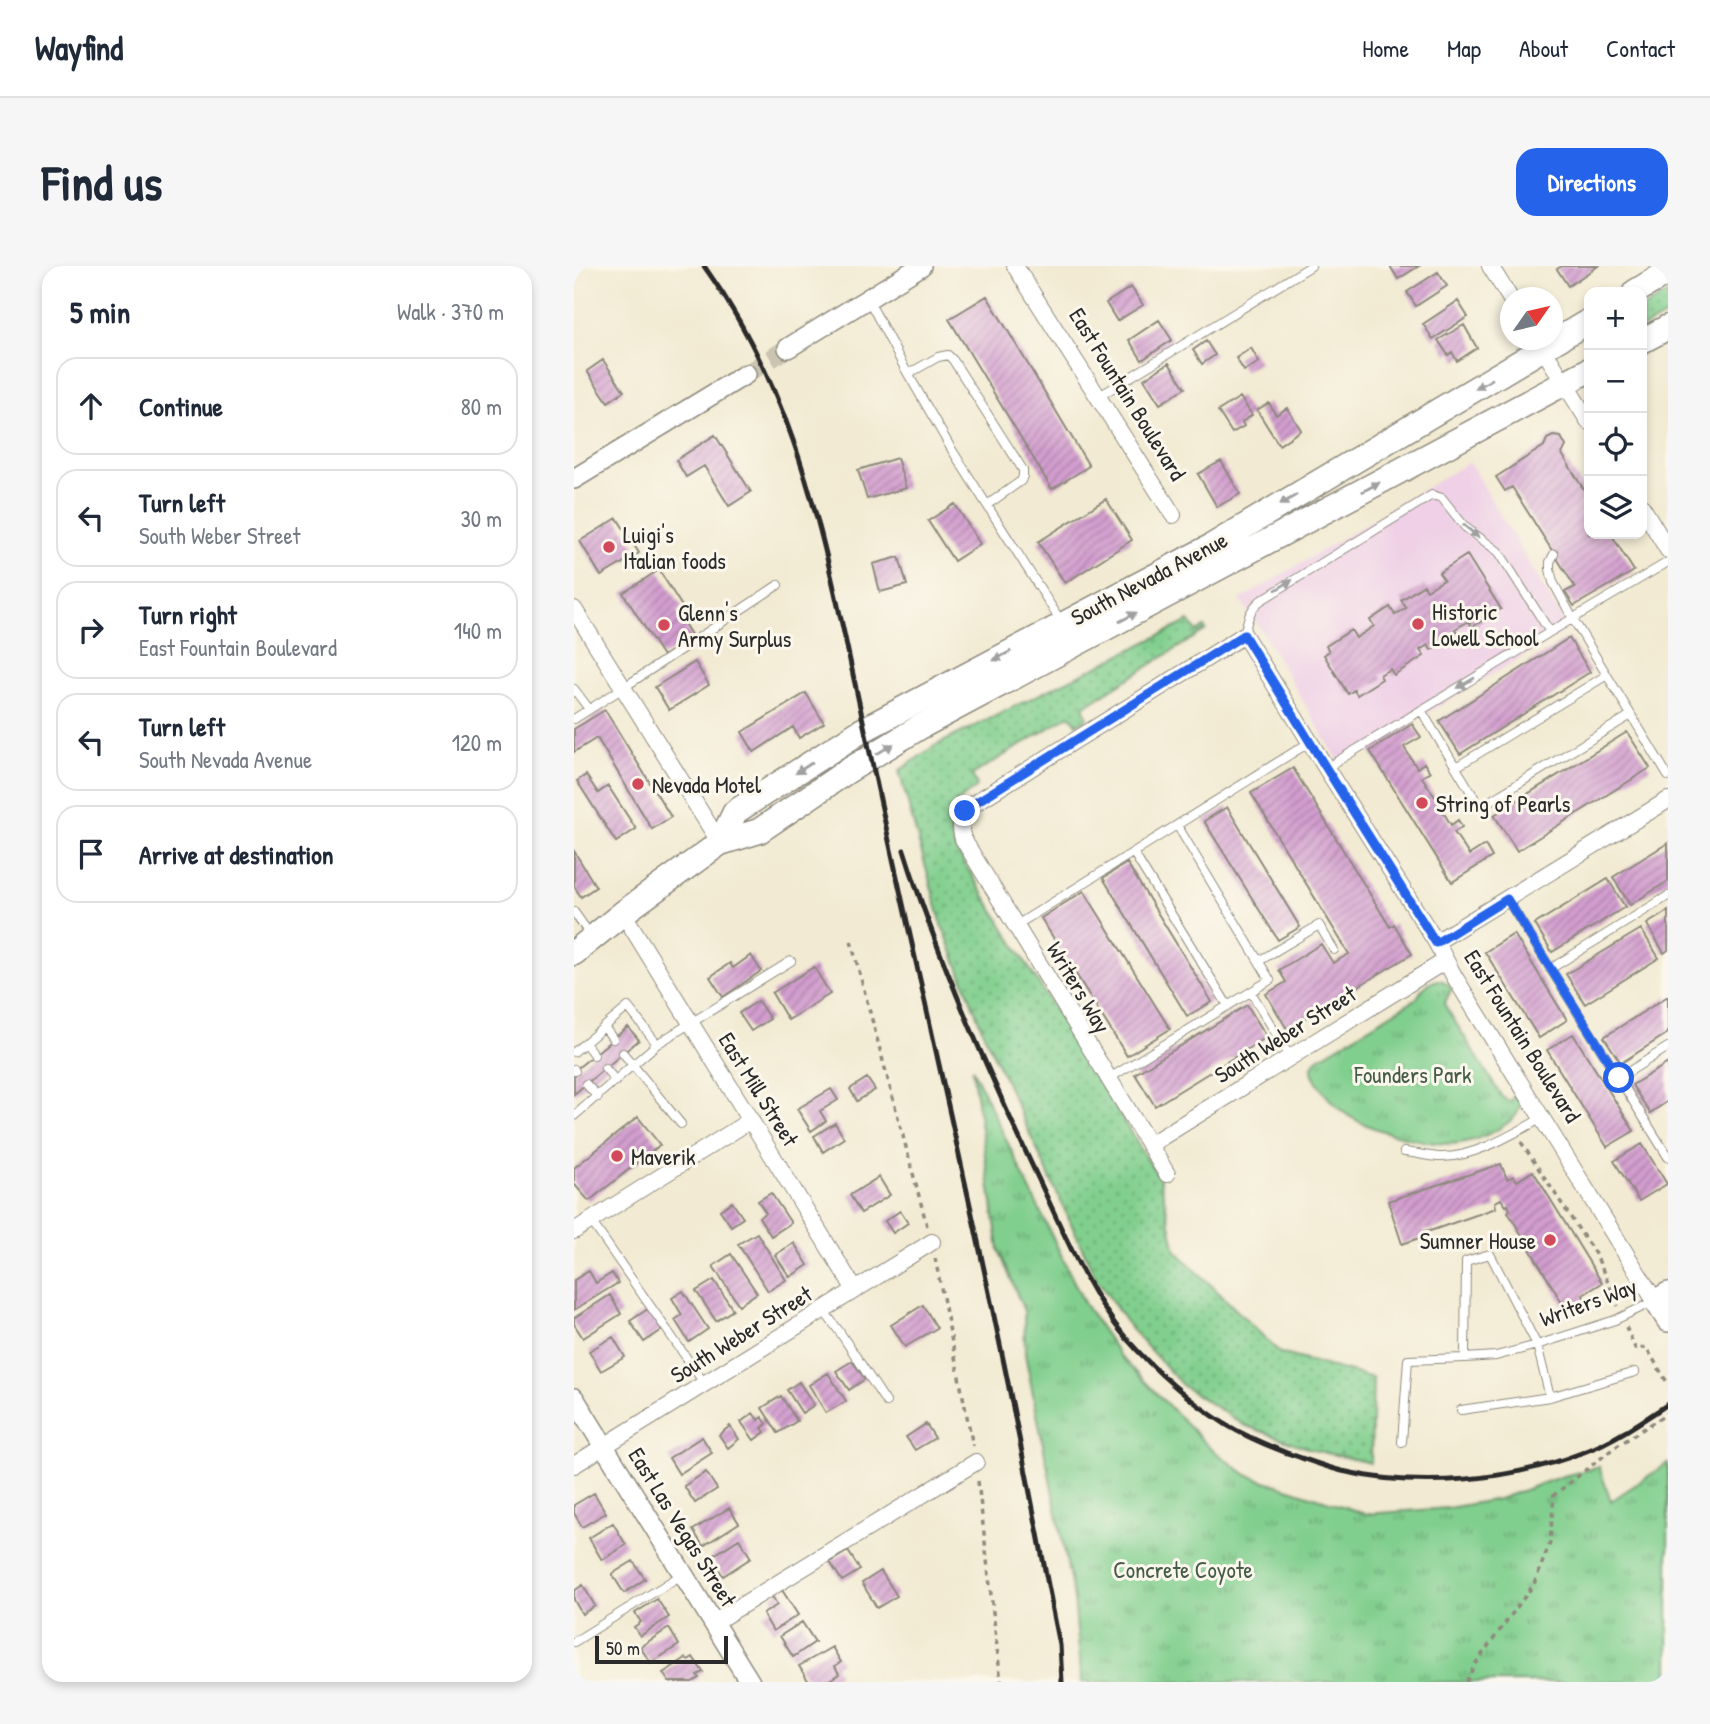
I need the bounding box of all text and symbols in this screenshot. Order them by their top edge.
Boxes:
text: Wayfind [35,26,123,70]
text: Home [1362,32,1409,64]
text: Map [1447,32,1481,64]
text: About [1519,32,1568,64]
text: Contact [1606,32,1675,64]
button: Directions [1516,148,1668,216]
text: Find us [42,149,162,215]
north arrow [1500,287,1563,350]
map controls [1584,287,1647,539]
button: + [1584,287,1647,350]
text: 5 min [70,292,130,332]
text: Walk · 370 m [397,296,504,327]
street label: East Fountain Boulevard [1062,302,1194,486]
button: − [1584,350,1647,413]
one-way arrow [1475,378,1494,390]
icon: ahead [72,387,110,425]
text: Continue [139,389,223,424]
text: 80 m [461,391,502,422]
button: locate [1584,413,1647,476]
button: layers [1584,476,1647,539]
one-way arrow [1362,481,1382,493]
text: Turn left [139,485,225,520]
one-way arrow [1279,494,1298,506]
icon: left [72,499,110,537]
text: 30 m [460,503,502,534]
place label: Luigi's Italian foods [623,519,726,576]
text: South Weber Street [139,520,301,551]
one-way arrow [1462,523,1480,538]
street label: South Nevada Avenue [1065,524,1233,632]
marker: Luigi's Italian foods [601,539,617,555]
one-way arrow [1275,579,1294,591]
place label: Historic Lowell School [1432,596,1540,653]
text: Turn right [139,597,237,632]
place label: Glenn's Army Surplus [678,597,792,654]
icon: right [72,611,110,649]
one-way arrow [1118,611,1138,623]
text: 140 m [454,615,502,646]
marker: Historic Lowell School [1410,616,1426,632]
marker: Glenn's Army Surplus [656,617,672,633]
text: East Fountain Boulevard [139,632,337,663]
one-way arrow [992,651,1012,662]
one-way arrow [1457,676,1476,689]
text: Turn left [139,709,225,744]
icon: left [72,723,110,761]
text: 120 m [452,727,502,758]
one-way arrow [875,743,894,755]
text: South Nevada Avenue [139,744,312,775]
one-way arrow [794,761,813,774]
place label: Nevada Motel [652,769,762,800]
marker: Nevada Motel [630,776,646,792]
place label: String of Pearls [1436,788,1570,819]
route end [949,795,980,826]
marker: String of Pearls [1414,795,1430,811]
icon: arrive [72,835,110,873]
text: Arrive at destination [139,837,334,872]
street label: Writers Way [1040,936,1118,1039]
street label: East Fountain Boulevard [1457,944,1589,1128]
street label: South Weber Street [1208,977,1363,1090]
street label: East Mill Street [712,1026,807,1153]
park label: Founders Park [1353,1059,1472,1090]
route start [1603,1062,1634,1093]
place label: Maverik [631,1141,696,1172]
marker: Maverik [609,1148,625,1164]
place label: Sumner House [1420,1225,1536,1256]
marker: Sumner House [1542,1232,1558,1248]
street label: Writers Way [1535,1270,1641,1334]
street label: South Weber Street [664,1277,819,1390]
street label: East Las Vegas Street [622,1442,745,1613]
park label: Concrete Coyote [1113,1554,1253,1585]
scale bar [595,1633,728,1665]
text: 50 m [606,1635,640,1661]

